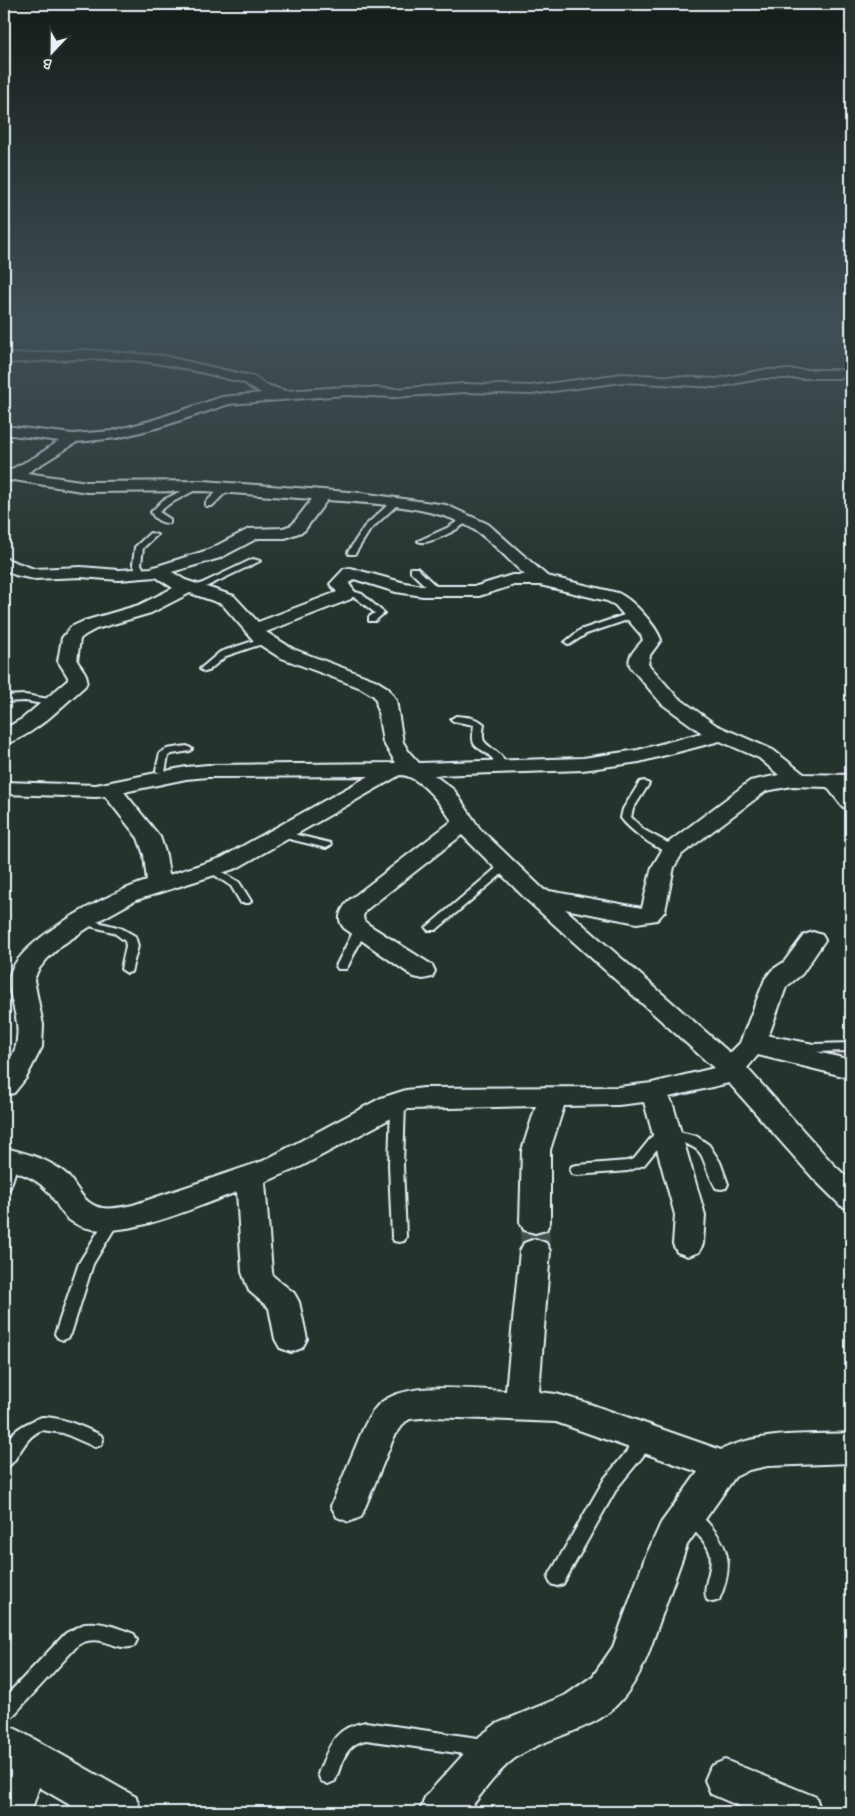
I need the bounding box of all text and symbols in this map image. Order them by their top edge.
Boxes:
north arrow [28,28,78,78]
text: B [40,53,55,73]

